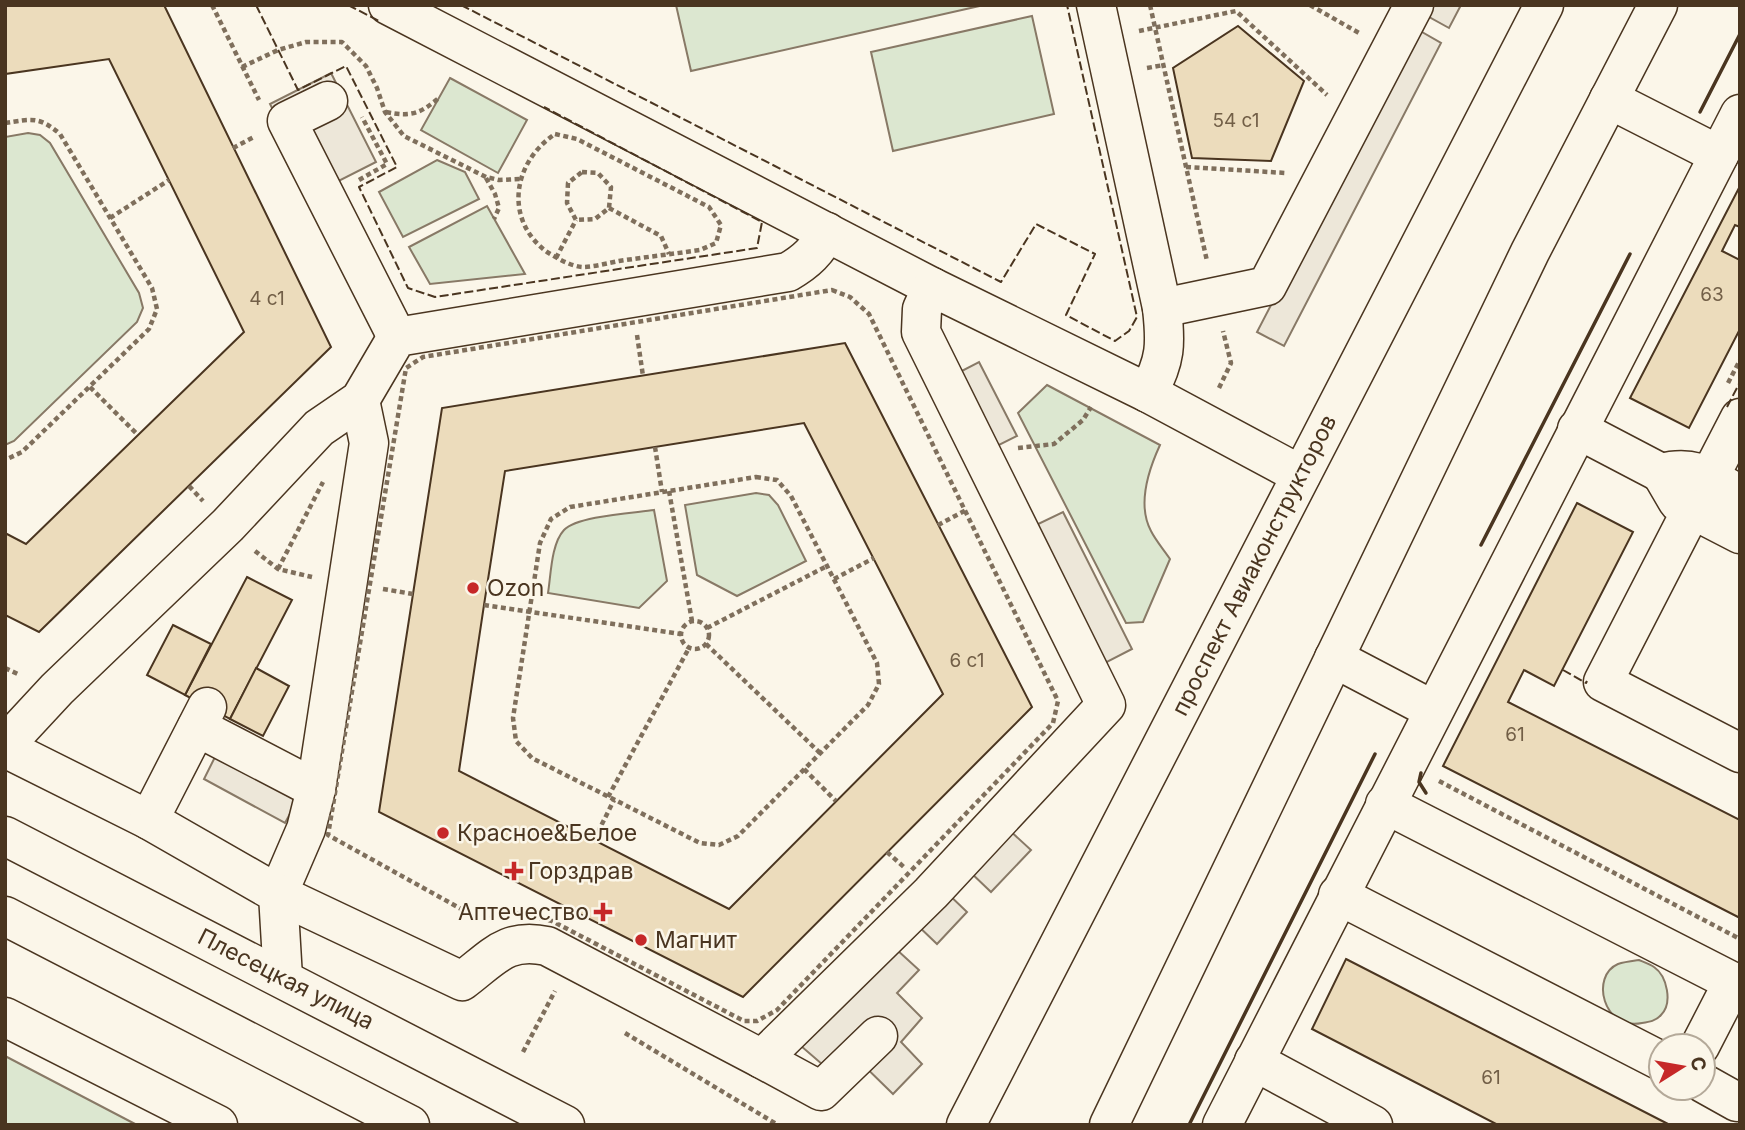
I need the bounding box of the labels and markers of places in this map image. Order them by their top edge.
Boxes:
place label: Ozon [487,574,544,602]
marker: Ozon [465,580,481,596]
place label: Красное&Белое [457,819,637,847]
marker: Красное&Белое [435,825,451,841]
place label: Горздрав [528,857,633,885]
marker: Горздрав [506,863,522,879]
place label: Аптечество [458,898,589,926]
marker: Аптечество [595,904,611,920]
place label: Магнит [655,926,737,954]
marker: Магнит [633,932,649,948]

